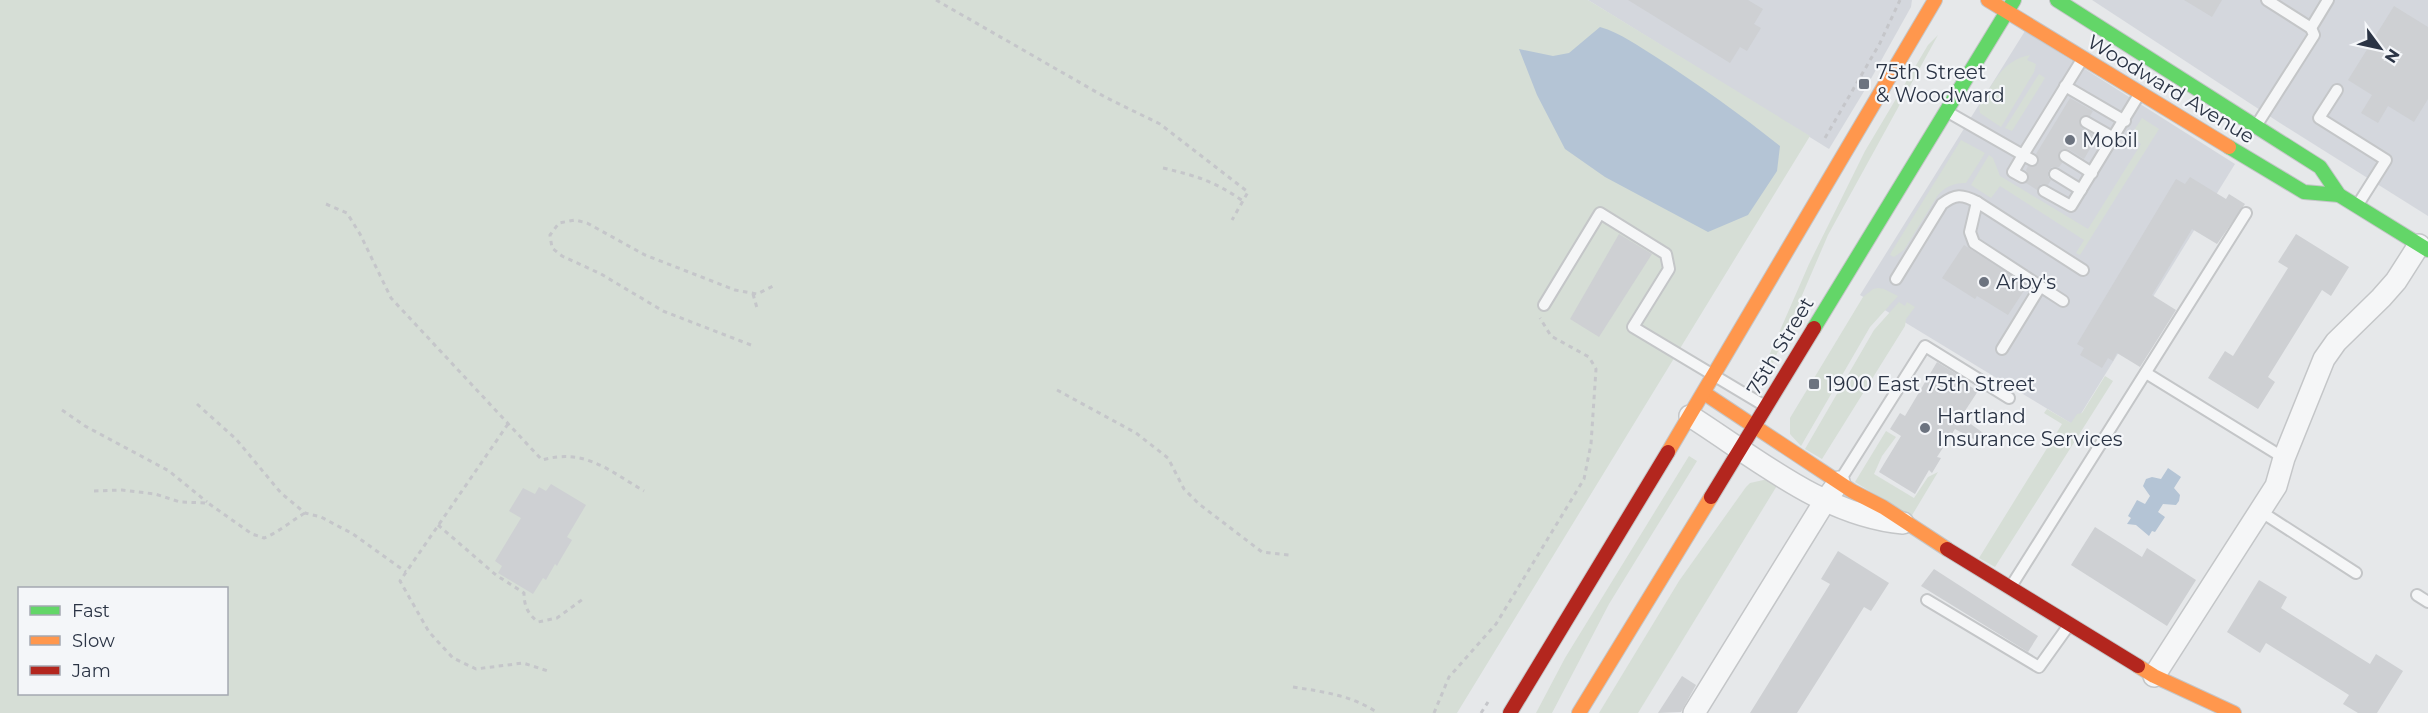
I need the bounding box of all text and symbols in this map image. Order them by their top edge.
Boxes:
north arrow [2350,18,2410,78]
street label: Woodward Avenue [2083,30,2259,148]
text: N [2381,45,2404,66]
place label: 75th Street & Woodward [1876,60,2005,107]
marker: 75th Street & Woodward [1857,77,1871,91]
place label: Mobil [2082,128,2138,152]
marker: Mobil [2063,133,2077,147]
place label: Arby's [1996,270,2056,294]
marker: Arby's [1977,275,1991,289]
street label: 75th Street [1741,293,1819,399]
place label: 1900 East 75th Street [1826,372,2035,396]
marker: 1900 East 75th Street [1807,377,1821,391]
place label: Hartland Insurance Services [1937,404,2123,451]
marker: Hartland Insurance Services [1918,421,1932,435]
legend [18,587,228,695]
text: Fast [72,600,110,622]
text: Slow [72,630,115,652]
text: Jam [71,660,111,682]

